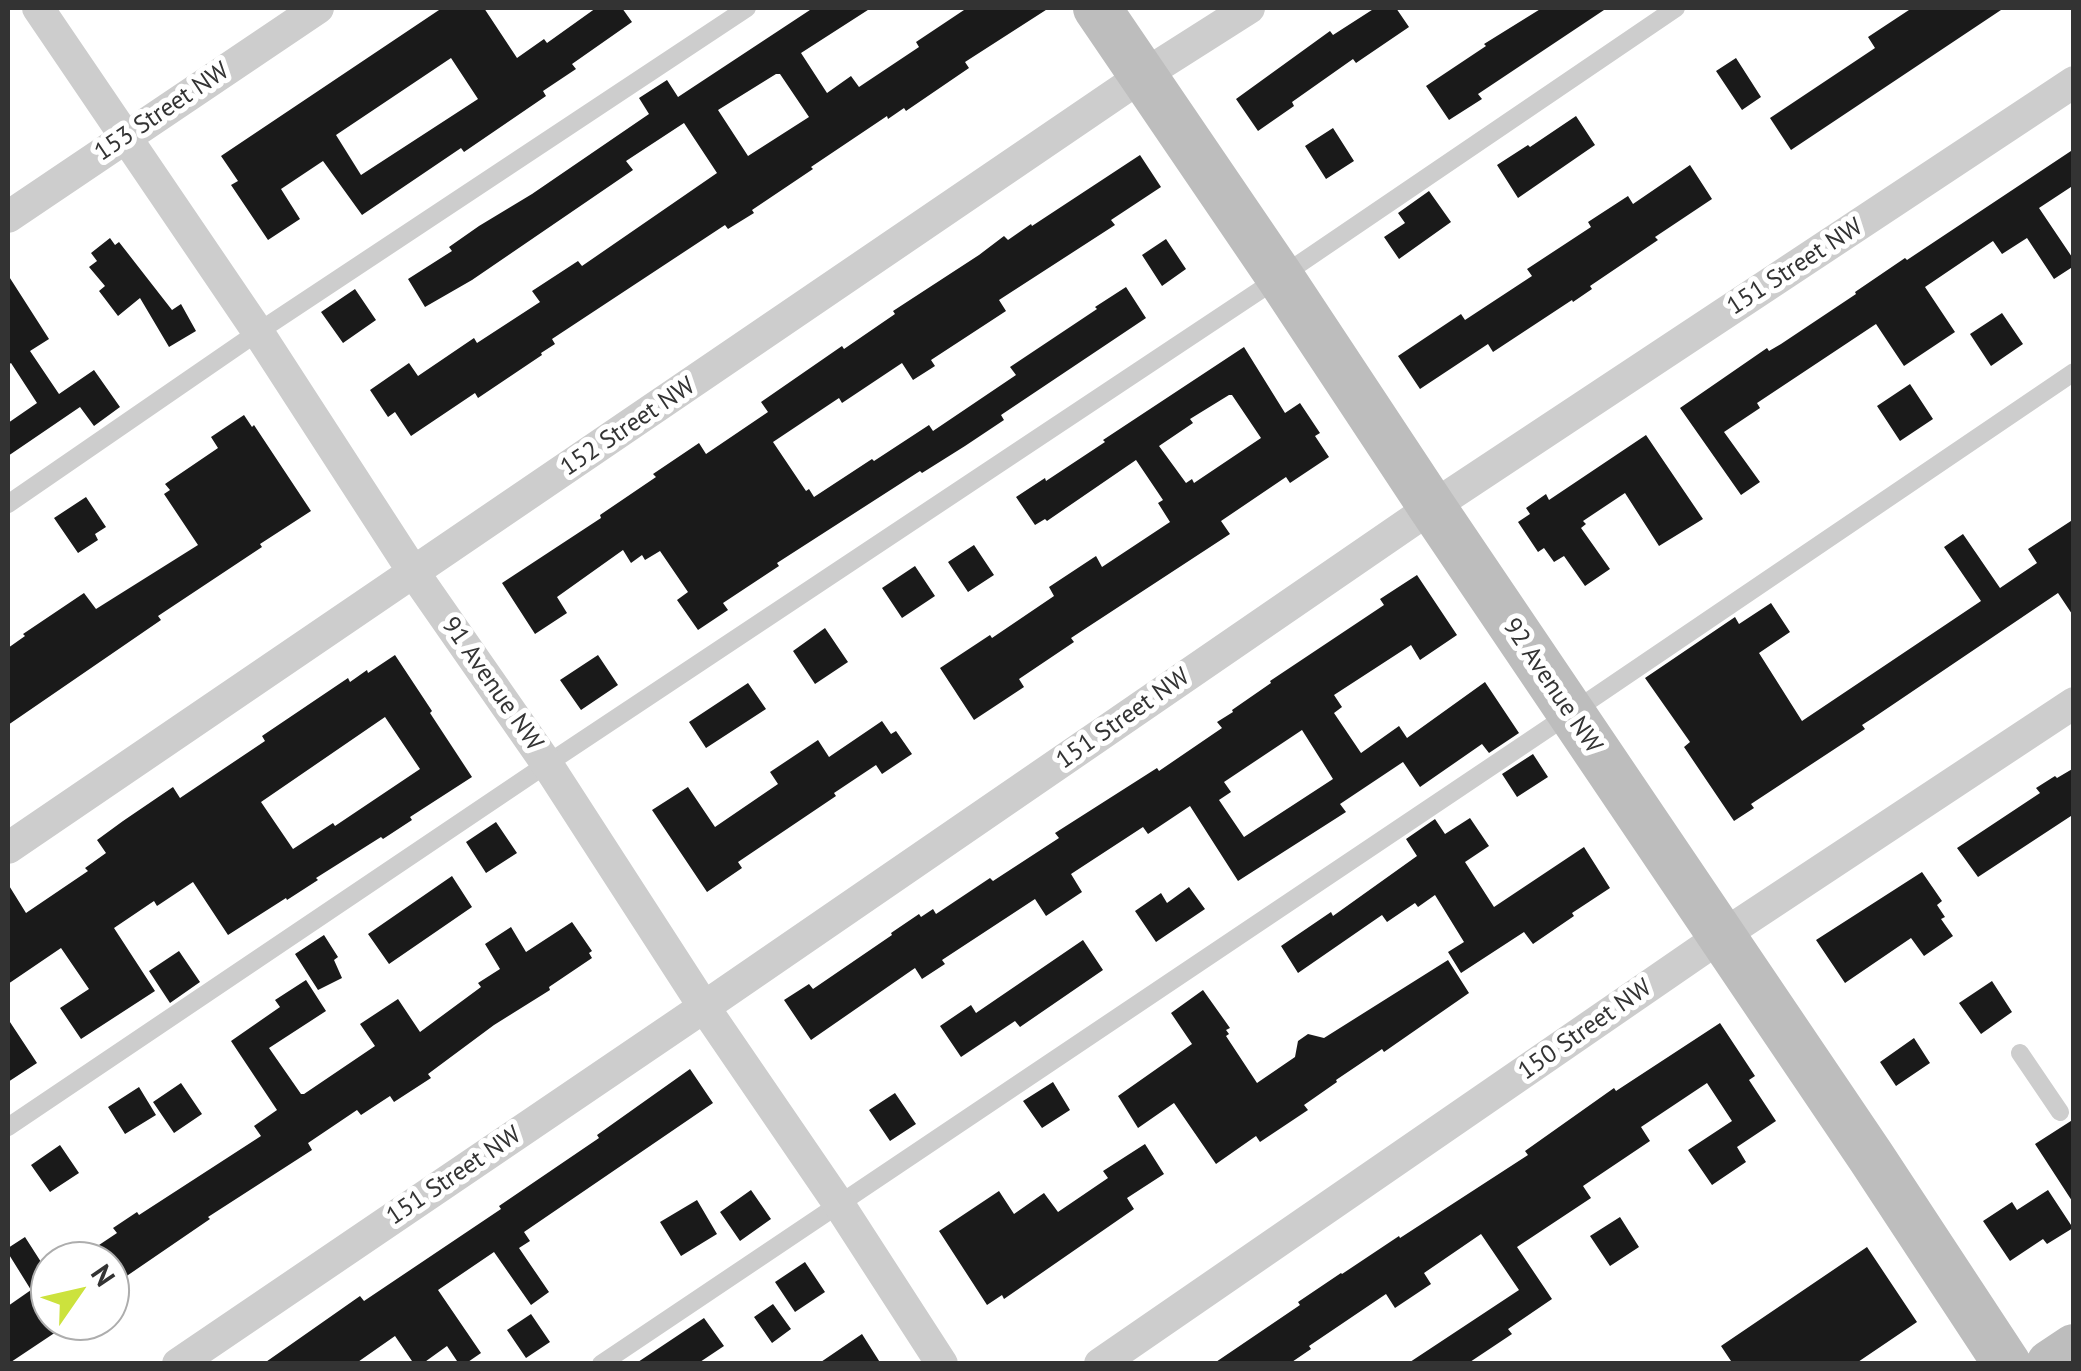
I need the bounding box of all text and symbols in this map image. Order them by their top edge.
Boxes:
street label: 153 Street NW [89,56,235,168]
street label: 151 Street NW [1722,212,1868,322]
street label: 152 Street NW [555,371,701,483]
street label: 91 Avenue NW [435,611,549,757]
street label: 92 Avenue NW [1496,613,1608,759]
street label: 151 Street NW [1051,662,1195,776]
street label: 150 Street NW [1513,973,1657,1087]
street label: 151 Street NW [381,1120,527,1232]
north arrow [30,1241,130,1341]
text: N [83,1257,124,1293]

